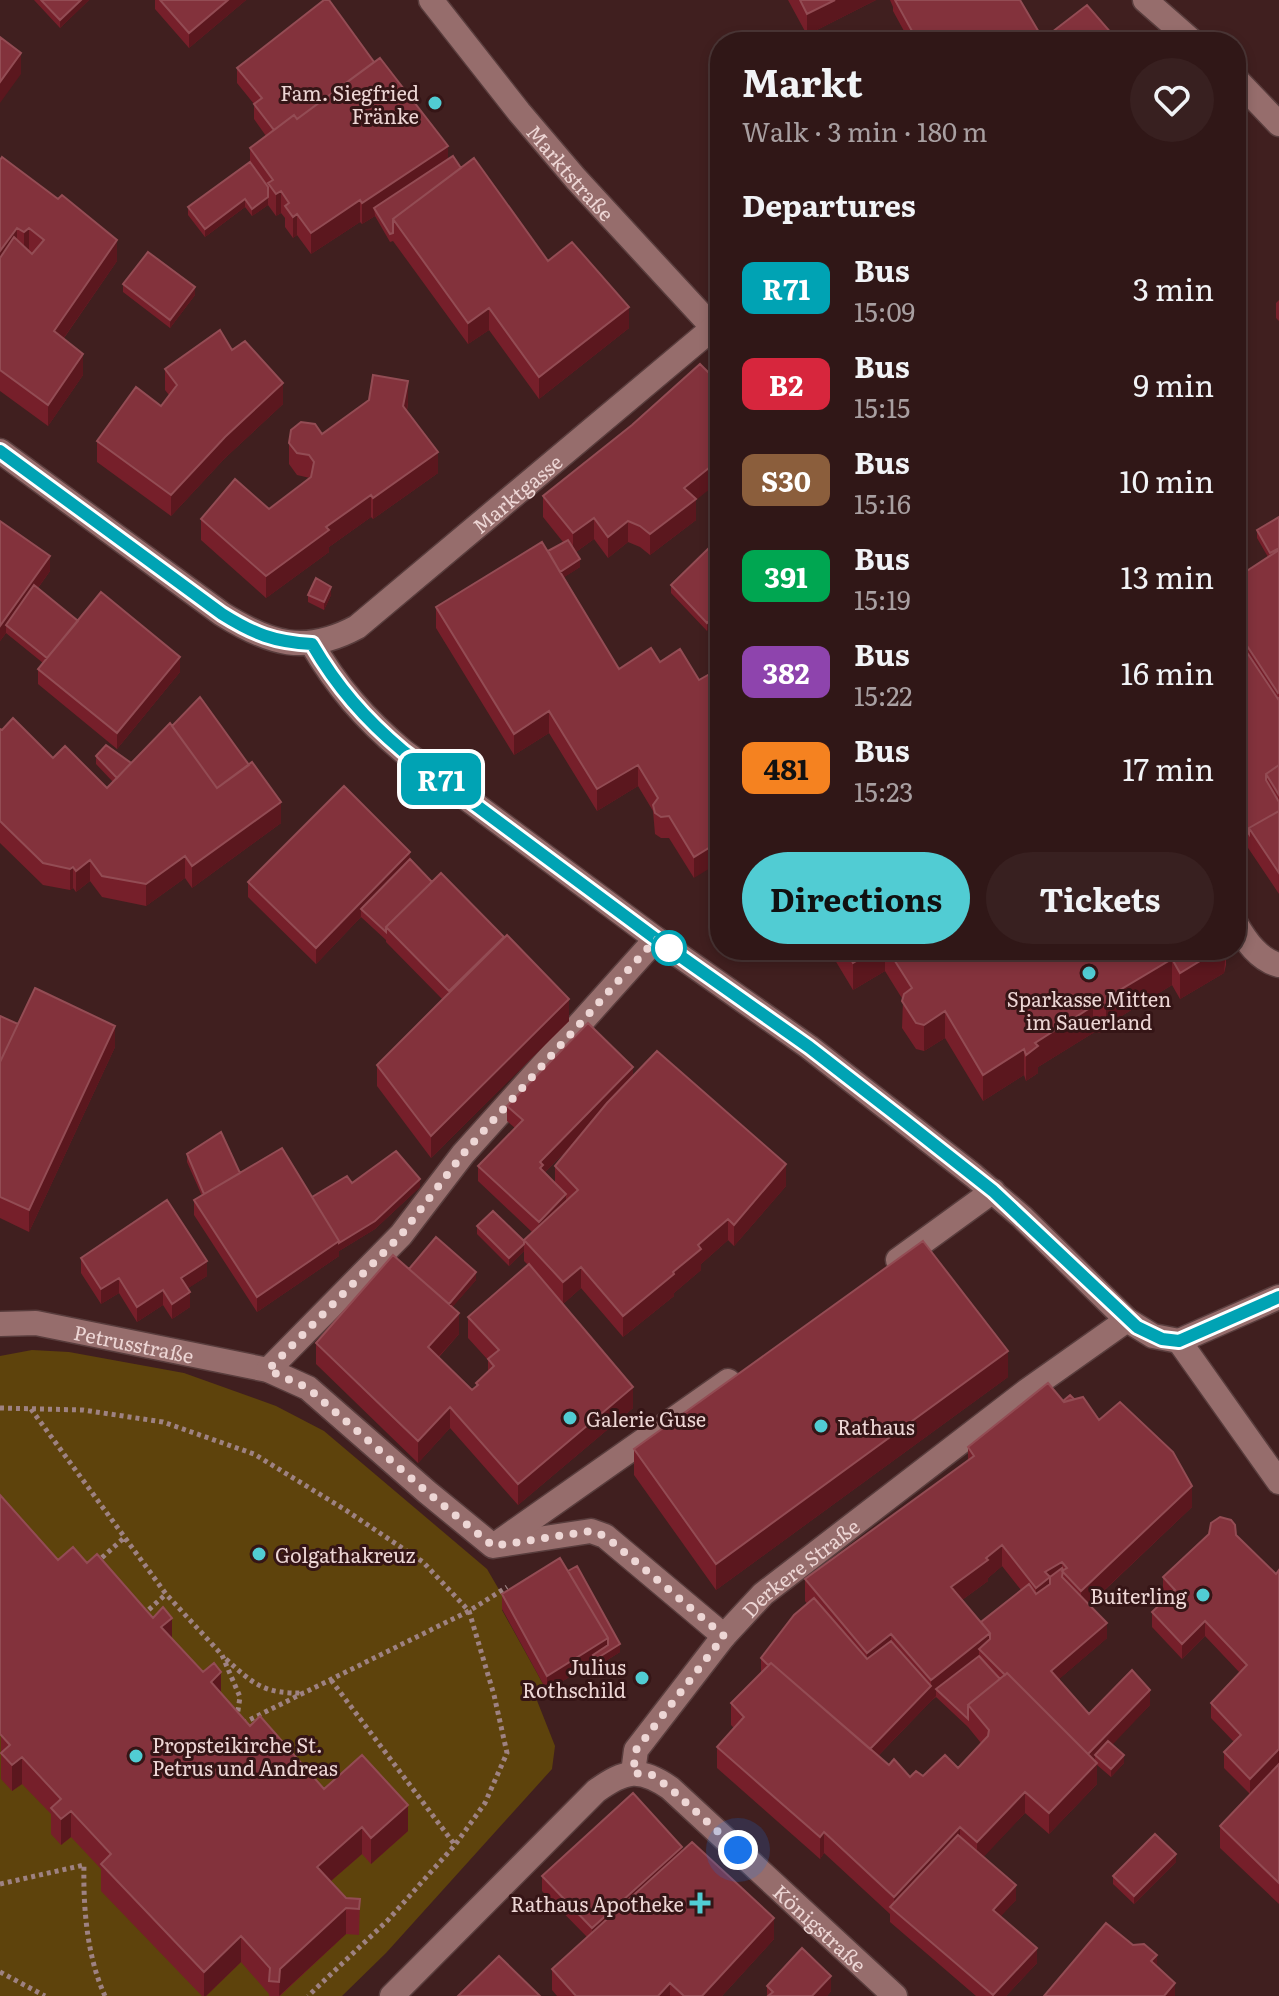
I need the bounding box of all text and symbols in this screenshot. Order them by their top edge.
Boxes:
text: Markt [742,52,863,109]
button: heart [1130,58,1214,142]
place label: Fam. Siegfried Fränke [280,77,419,130]
marker: Fam. Siegfried Fränke [426,94,444,112]
text: Walk · 3 min · 180 m [742,111,987,150]
street label: Marktstraße [520,117,622,227]
text: Departures [742,182,916,226]
text: Bus [854,247,910,291]
text: 3 min [1133,266,1214,310]
text: R71 [762,267,810,309]
text: 15:09 [854,291,915,330]
text: Bus [854,343,910,387]
text: 9 min [1133,362,1214,406]
text: B2 [769,363,803,405]
text: 15:15 [854,387,910,426]
text: Bus [854,439,910,483]
street label: Marktgasse [465,446,568,540]
text: 10 min [1120,458,1214,502]
text: S30 [761,459,811,501]
text: 15:16 [854,483,911,522]
text: Bus [854,535,910,579]
text: 13 min [1121,554,1214,598]
text: 391 [764,555,808,597]
text: 15:19 [854,579,911,618]
text: Bus [854,631,910,675]
text: 16 min [1121,650,1214,694]
text: 382 [763,651,809,693]
text: 15:22 [854,675,913,714]
text: Bus [854,727,910,771]
text: 17 min [1123,746,1214,790]
text: 481 [764,747,808,789]
line badge: R71 [395,753,487,805]
text: R71 [417,758,465,800]
text: 15:23 [854,771,913,810]
button: Directions [742,852,970,944]
button: Tickets [986,852,1214,944]
unlabelled marker [652,931,686,965]
marker: Sparkasse Mitten im Sauerland [1080,964,1098,982]
place label: Sparkasse Mitten im Sauerland [1007,983,1171,1036]
street label: Petrusstraße [71,1316,197,1370]
place label: Galerie Guse [586,1403,706,1433]
marker: Galerie Guse [561,1409,579,1427]
place label: Rathaus [837,1411,915,1441]
marker: Rathaus [812,1417,830,1435]
street label: Derkere Straße [734,1510,865,1624]
place label: Golgathakreuz [275,1539,416,1569]
marker: Golgathakreuz [250,1545,268,1563]
place label: Buiterling [1090,1580,1188,1610]
marker: Buiterling [1194,1586,1212,1604]
place label: Julius Rothschild [522,1651,626,1704]
marker: Julius Rothschild [633,1669,651,1687]
place label: Propsteikirche St. Petrus und Andreas [152,1729,338,1782]
marker: Propsteikirche St. Petrus und Andreas [127,1747,145,1765]
your location [718,1830,758,1870]
street label: Königstraße [767,1876,874,1978]
place label: Rathaus Apotheke [511,1888,684,1918]
marker: Rathaus Apotheke [691,1894,709,1912]

